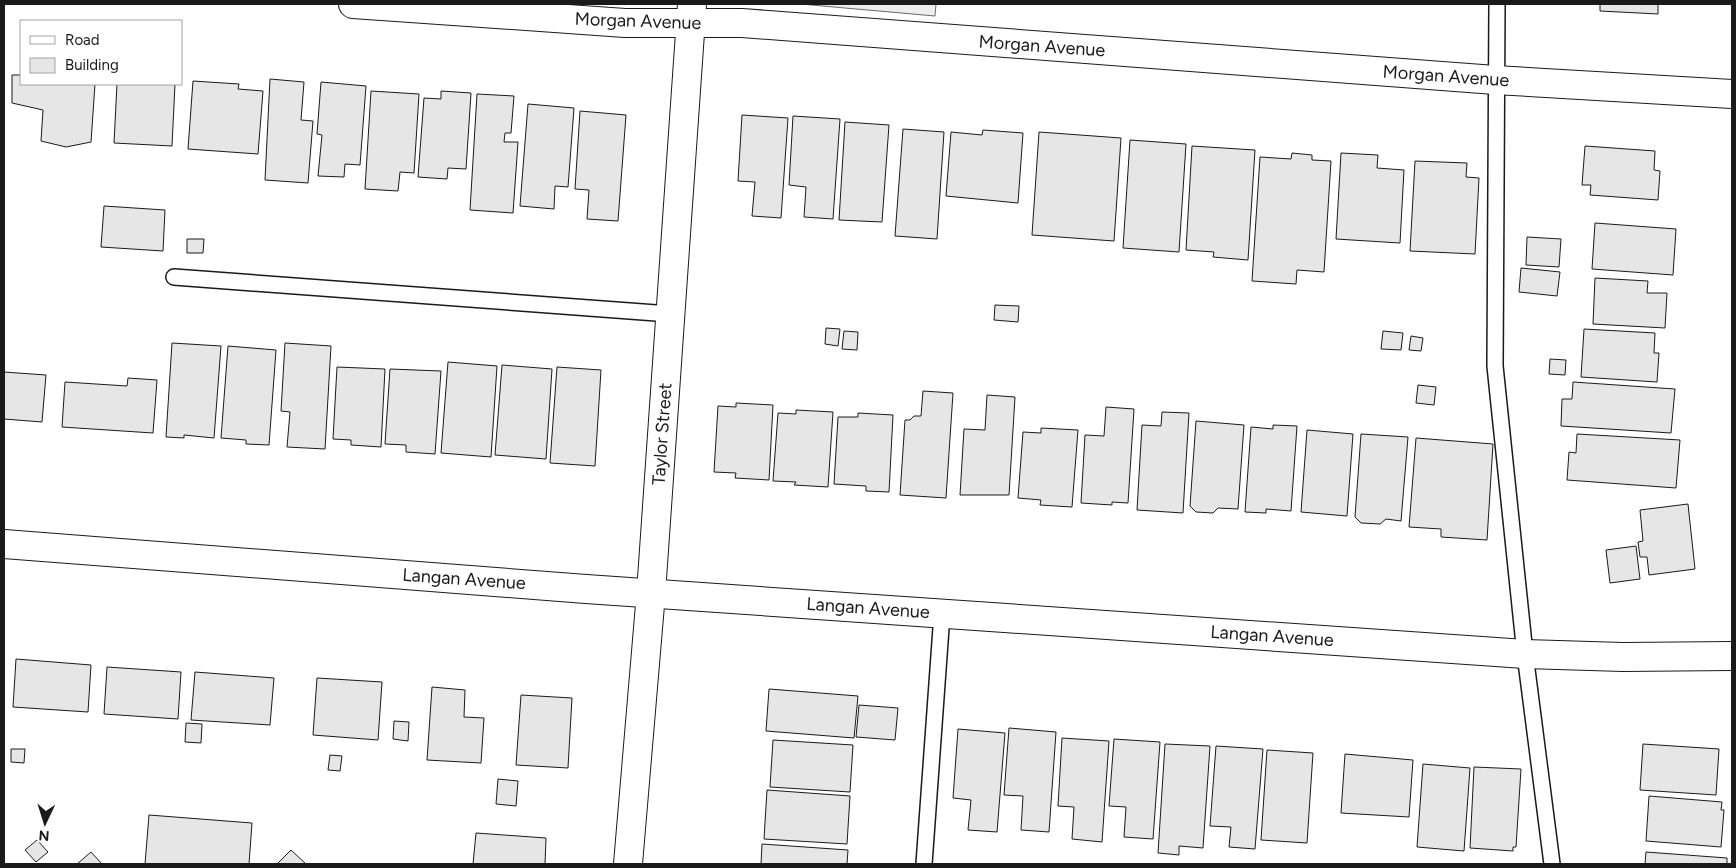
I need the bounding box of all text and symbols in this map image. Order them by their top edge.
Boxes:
street label: Morgan Avenue [574,8,702,34]
legend [20,20,182,85]
text: Road [65,31,100,49]
street label: Morgan Avenue [978,31,1106,61]
text: Building [65,56,119,74]
street label: Morgan Avenue [1382,61,1510,91]
street label: Taylor Street [647,382,677,486]
street label: Langan Avenue [402,564,527,594]
street label: Langan Avenue [806,593,931,623]
street label: Langan Avenue [1210,621,1335,651]
north arrow [20,798,70,848]
text: N [38,827,50,844]

